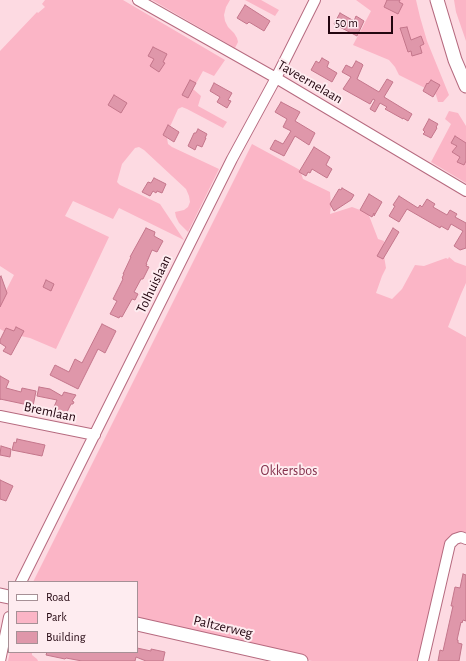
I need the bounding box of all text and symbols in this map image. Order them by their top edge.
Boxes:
scale bar [330,8,395,34]
text: 50 m [335,17,358,29]
street label: Taveernelaan [274,57,346,107]
street label: Tolhuislaan [133,252,175,316]
street label: Bremlaan [22,398,78,426]
park label: Okkersbos [261,463,317,479]
legend [8,581,138,653]
text: Road [46,591,70,603]
text: Park [46,611,67,623]
street label: Paltzerweg [192,612,254,642]
text: Building [46,631,86,643]

